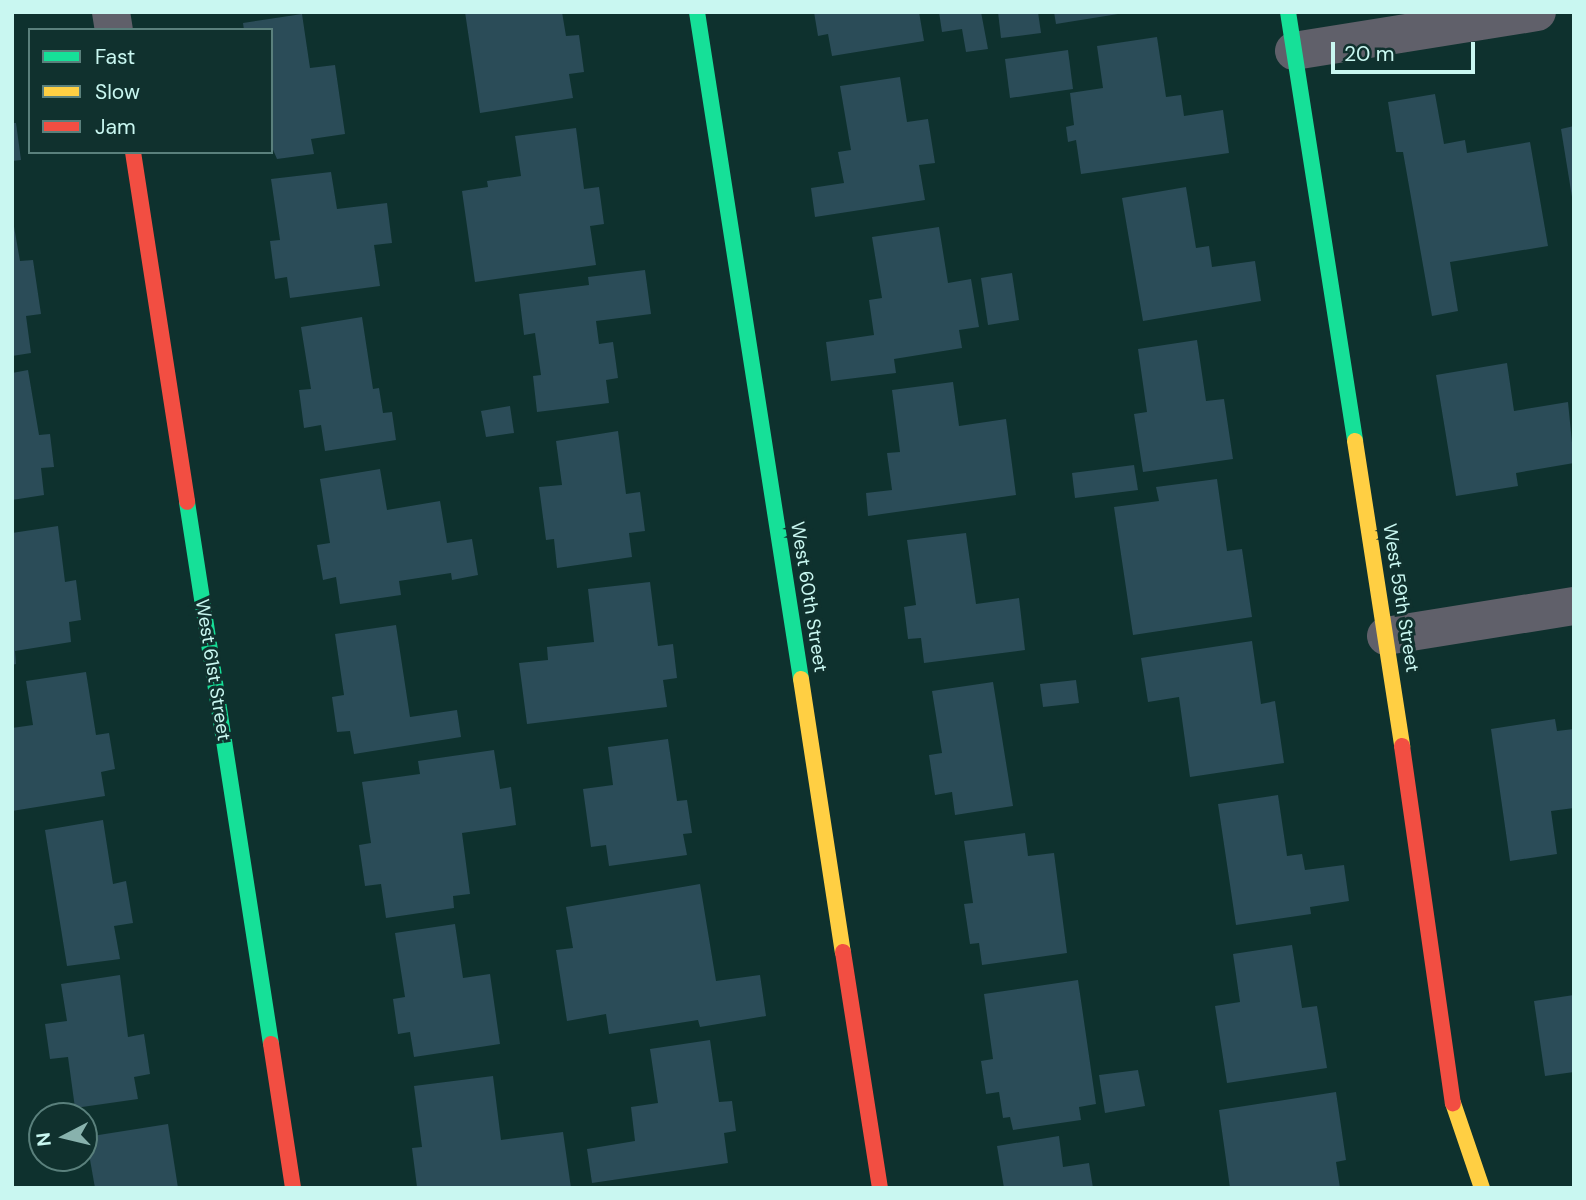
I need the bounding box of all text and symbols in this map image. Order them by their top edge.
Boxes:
legend [28,28,273,154]
scale bar [1334,28,1478,72]
text: 20 m [1344,40,1395,68]
text: Fast [95,43,135,71]
text: Slow [95,78,140,106]
text: Jam [95,113,136,141]
street label: West 60th Street [786,520,832,674]
street label: West 59th Street [1378,522,1424,674]
street label: West 61st Street [191,598,235,742]
north arrow [28,1102,98,1172]
text: N [30,1131,57,1148]

